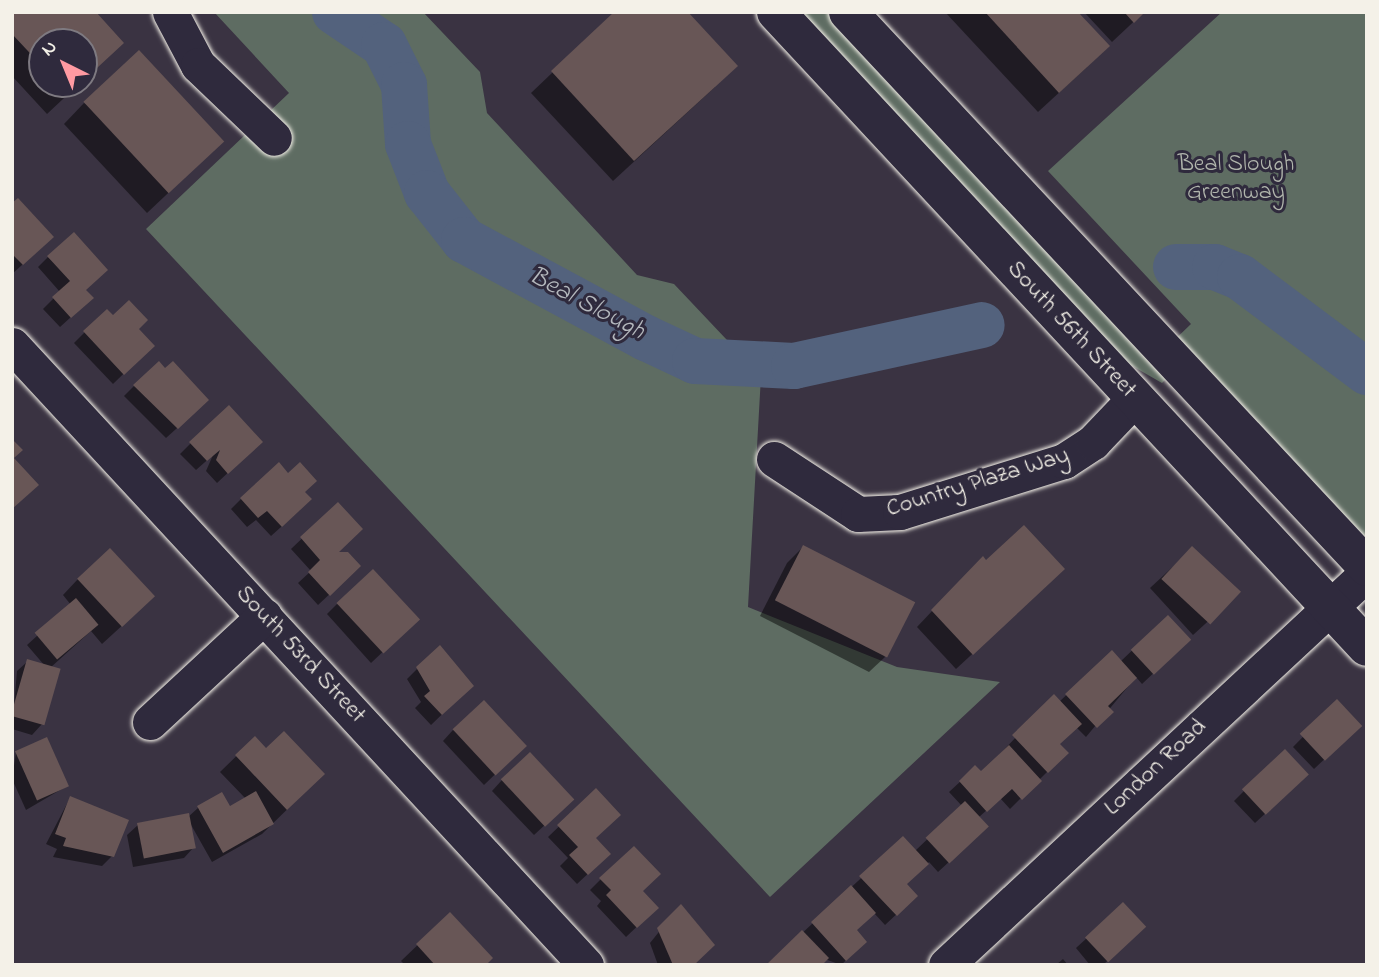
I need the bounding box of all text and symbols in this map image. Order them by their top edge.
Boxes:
north arrow [28,28,98,98]
text: N [36,34,64,63]
park label: Beal Slough Greenway [1178,151,1294,207]
street label: South 56th Street [1000,255,1142,405]
water label: Beal Slough [523,262,649,348]
street label: Country Plaza Way [883,442,1073,524]
street label: South 53rd Street [229,580,371,730]
street label: London Road [1099,713,1213,823]

